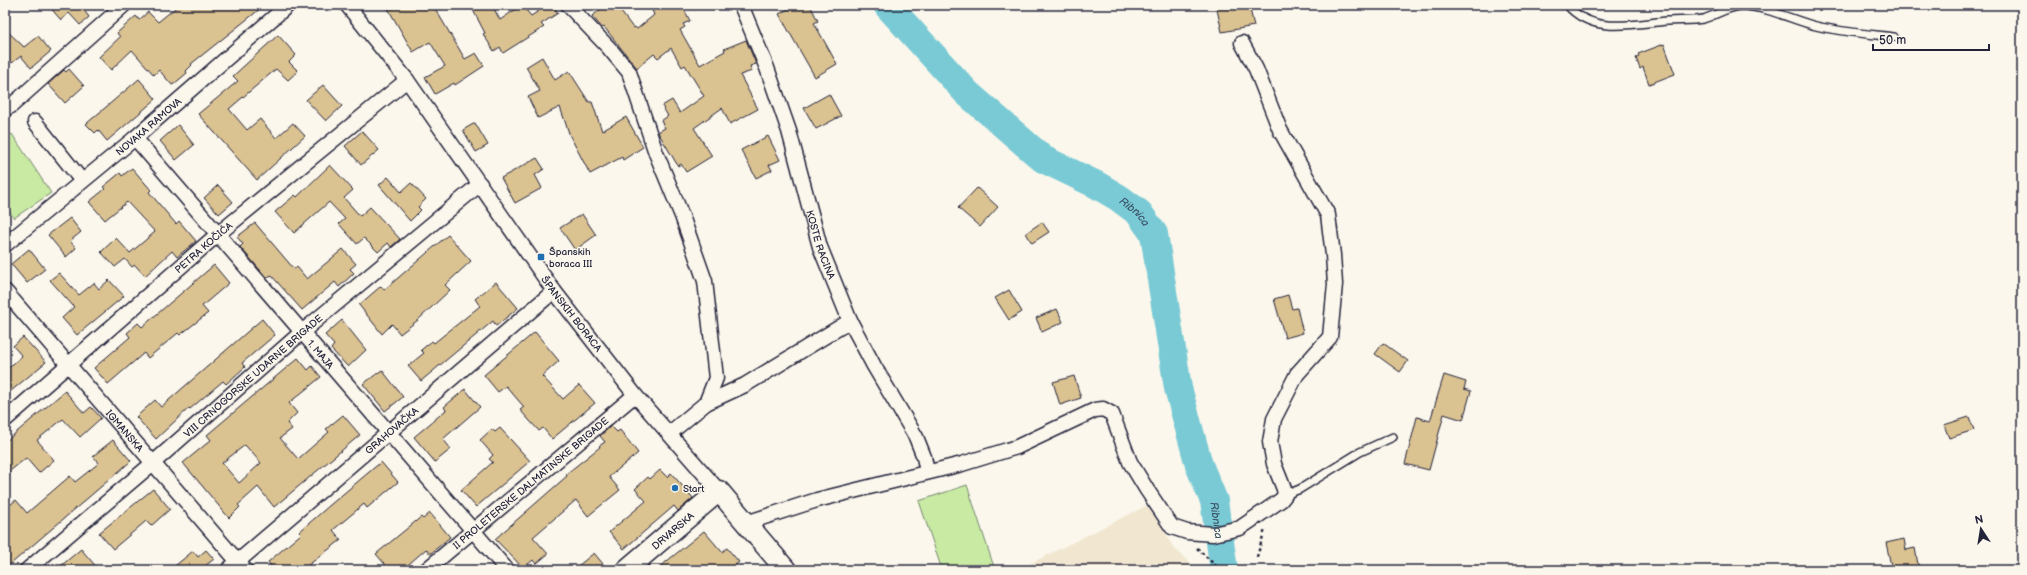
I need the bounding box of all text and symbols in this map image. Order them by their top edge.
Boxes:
scale bar [1873,26,1989,52]
text: 50 m [1879,33,1906,48]
street label: NOVAKA RAMOVA [114,95,185,158]
water label: Ribnica [1117,195,1152,229]
street label: KOSTE RACINA [803,209,838,282]
street label: PETRA KOČIĆA [173,219,236,276]
place label: Španskih boraca III [549,246,592,270]
marker: Španskih boraca III [536,252,546,262]
street label: ŠPANSKIH BORACA [538,274,605,355]
street label: VIII CRNOGORSKE UDARNE BRIGADE [182,312,326,440]
street label: 1. MAJA [305,338,336,372]
street label: GRAHOVAČKA [363,404,422,457]
street label: IGMANSKA [103,408,146,455]
street label: II PROLETERSKE DALMATINSKE BRIGADE [451,415,612,552]
marker: Start [670,483,680,493]
place label: Start [683,483,704,495]
water label: Ribnica [1207,501,1225,540]
street label: DRVARSKA [650,509,697,553]
north arrow [1961,509,2001,549]
text: N [1974,512,1984,527]

